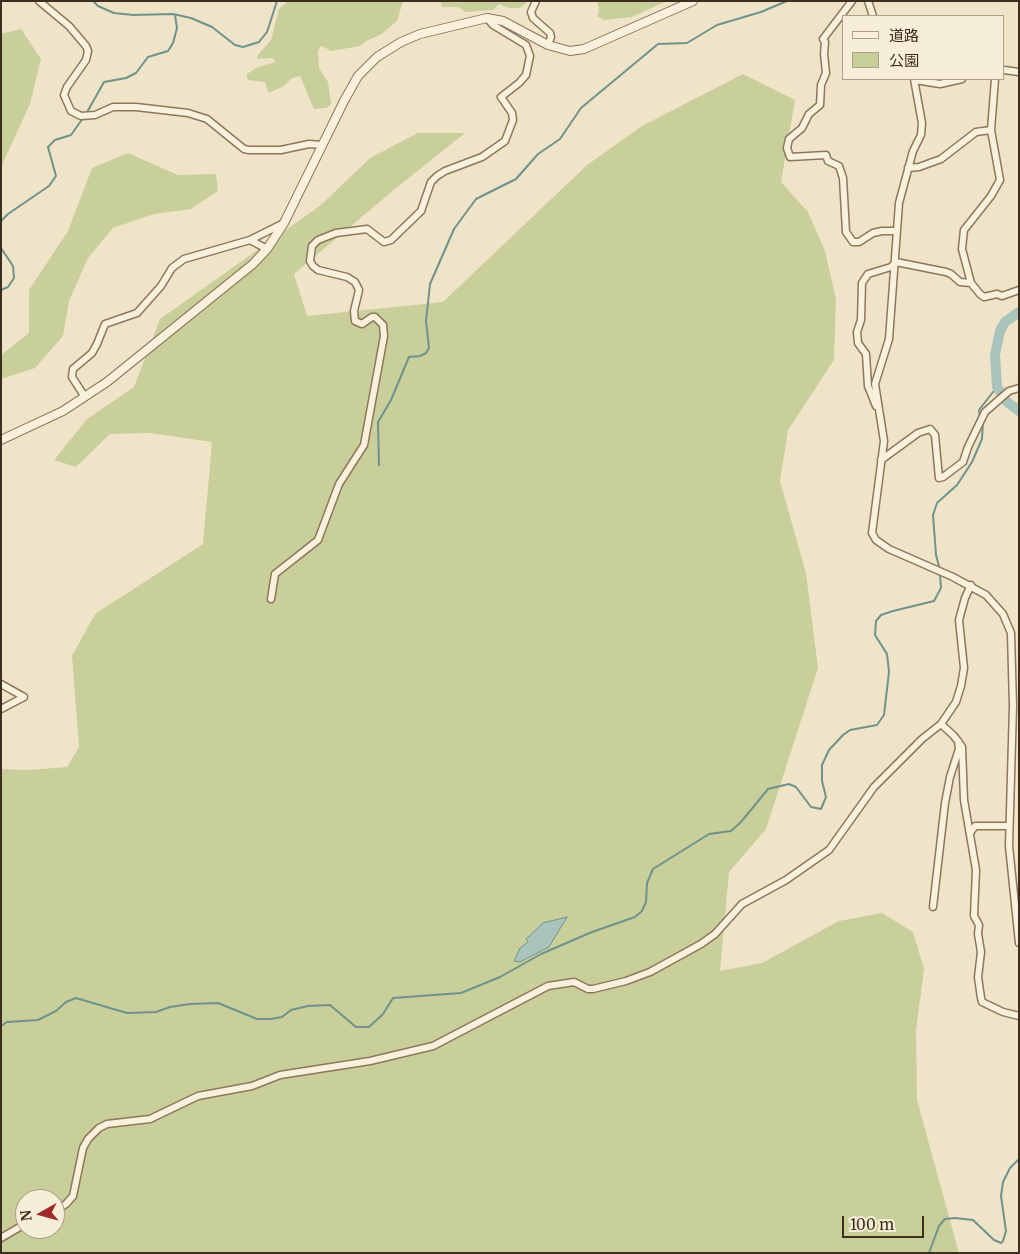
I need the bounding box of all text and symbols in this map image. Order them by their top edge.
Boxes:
legend [842,15,1005,80]
text: 道路 [889,26,919,45]
text: 公園 [889,51,919,70]
north arrow [15,1189,65,1239]
scale bar [845,1206,928,1238]
text: N [16,1209,36,1222]
text: 100 m [850,1215,894,1234]

